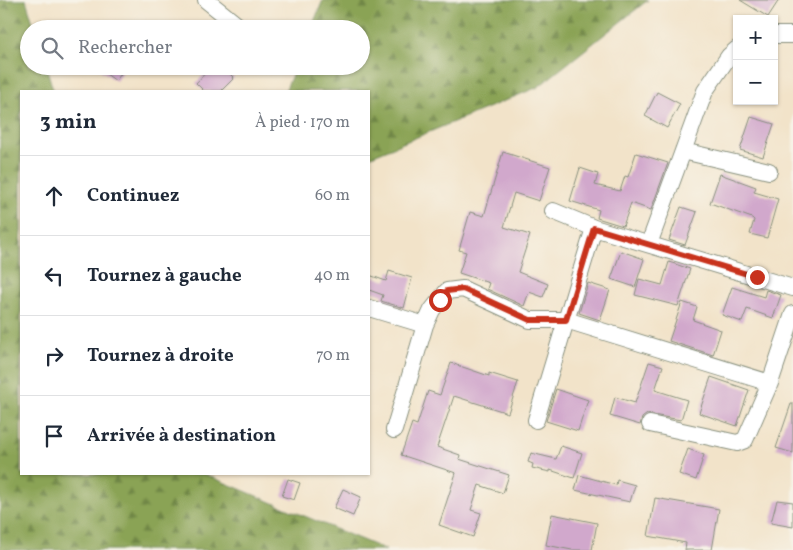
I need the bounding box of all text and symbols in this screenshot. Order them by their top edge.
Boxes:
map controls [733,15,778,105]
button: + [733,15,778,60]
search box [20,20,370,75]
icon: search [38,34,66,62]
text: Rechercher [78,35,172,61]
button: − [733,60,778,105]
text: 3 min [40,108,96,137]
text: À pied · 170 m [255,112,350,134]
icon: ahead [40,182,68,210]
text: Continuez [87,183,179,209]
text: 60 m [315,185,350,207]
icon: left [40,262,68,290]
text: Tournez à gauche [87,263,242,289]
text: 40 m [314,265,350,287]
route end [746,266,769,289]
route start [429,289,452,312]
icon: right [40,342,68,370]
text: Tournez à droite [87,343,234,369]
text: 70 m [316,345,350,367]
icon: arrive [40,422,68,450]
text: Arrivée à destination [87,423,276,449]

